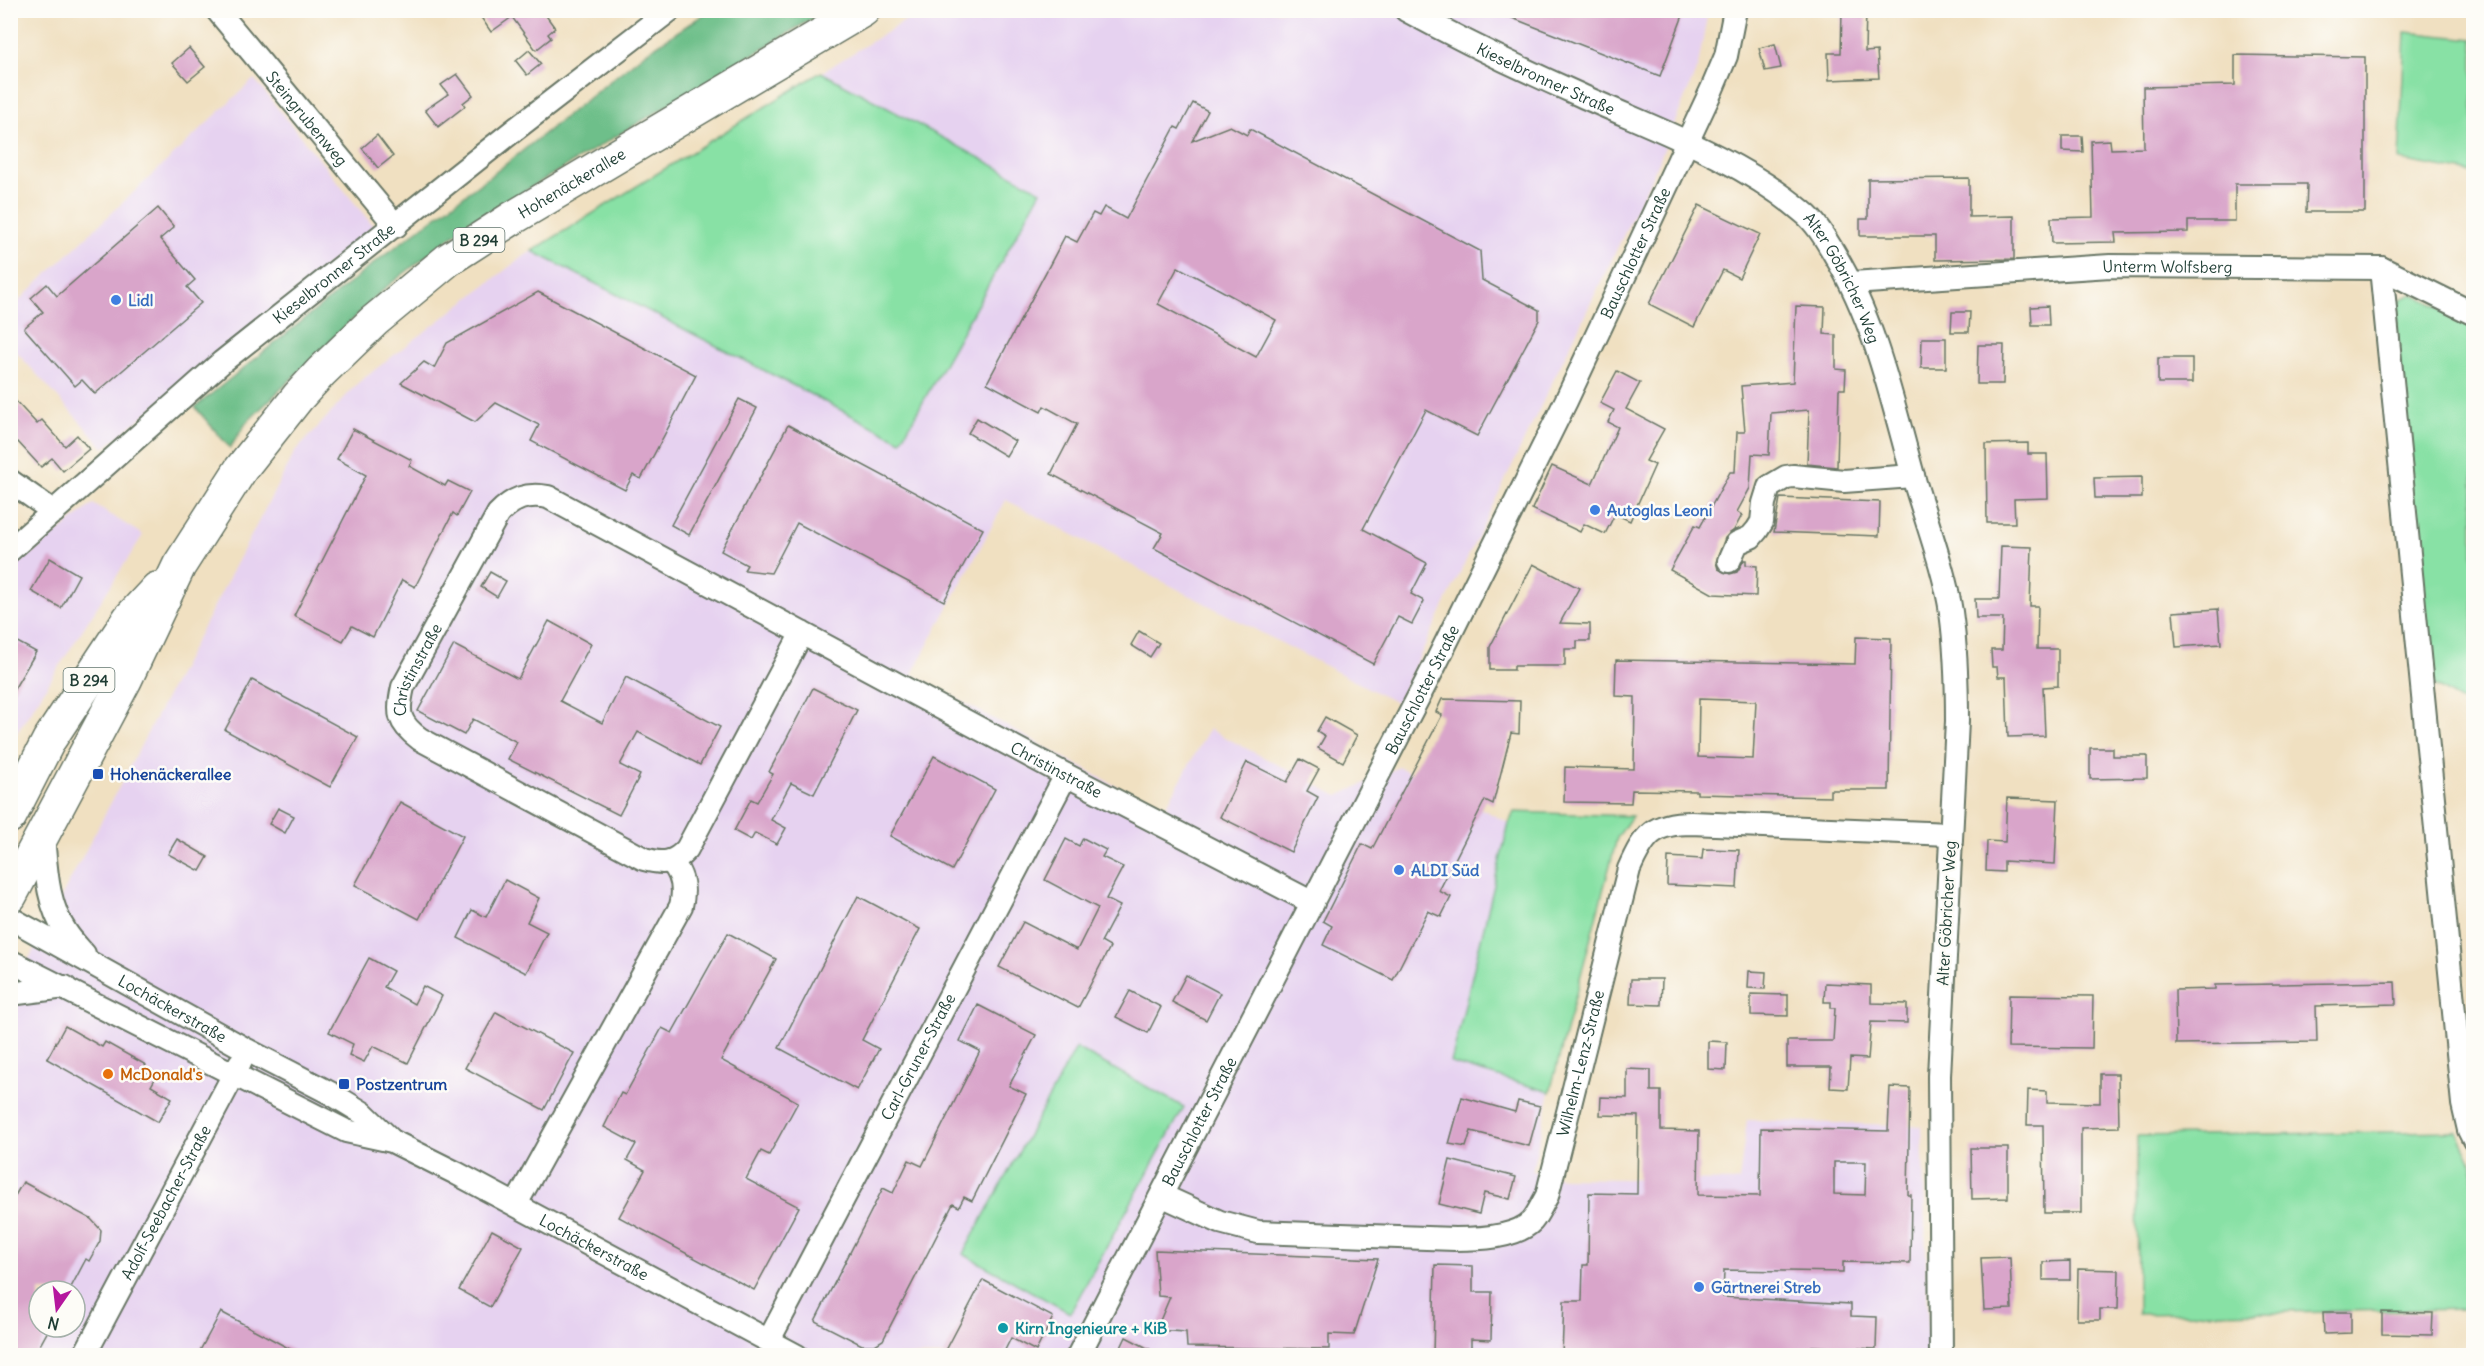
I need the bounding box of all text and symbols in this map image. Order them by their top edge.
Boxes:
street label: Kieselbronner Straße [1473,38,1618,119]
street label: Steingrubenweg [262,67,352,170]
street label: Hohenäckerallee [514,143,629,223]
street label: Bauschlotter Straße [1596,184,1675,322]
street label: Alter Göbricher Weg [1800,208,1884,346]
street label: Kieselbronner Straße [269,219,399,328]
road number: B 294 [454,228,504,252]
street label: Unterm Wolfsberg [2102,256,2233,277]
place label: Lidl [128,290,153,310]
marker: Lidl [109,293,123,307]
place label: Autoglas Leoni [1607,500,1712,521]
marker: Autoglas Leoni [1588,503,1602,517]
street label: Christinstraße [390,620,446,717]
street label: Bauschlotter Straße [1381,622,1463,758]
road number: B 294 [64,668,115,692]
street label: Christinstraße [1007,737,1106,802]
place label: Hohenäckerallee [110,764,232,784]
marker: Hohenäckerallee [91,767,105,781]
street label: Alter Göbricher Weg [1932,840,1960,986]
place label: ALDI Süd [1411,860,1480,880]
marker: ALDI Süd [1392,863,1406,877]
street label: Lochäckerstraße [115,970,230,1047]
street label: Wilhelm-Lenz-Straße [1552,988,1608,1139]
street label: Carl-Gruner-Straße [876,990,959,1124]
street label: Bauschlotter Straße [1158,1054,1241,1189]
place label: McDonald's [120,1064,203,1084]
marker: McDonald's [101,1067,115,1081]
place label: Postzentrum [356,1074,447,1094]
marker: Postzentrum [337,1077,351,1091]
street label: Adolf-Seebacher-Straße [116,1122,215,1283]
street label: Lochäckerstraße [536,1210,652,1285]
place label: Gärtnerei Streb [1711,1277,1821,1297]
north arrow [27,1279,87,1339]
marker: Gärtnerei Streb [1692,1280,1706,1294]
text: N [46,1313,61,1335]
place label: Kirn Ingenieure + KiB [1015,1318,1168,1339]
marker: Kirn Ingenieure + KiB [996,1321,1010,1335]

